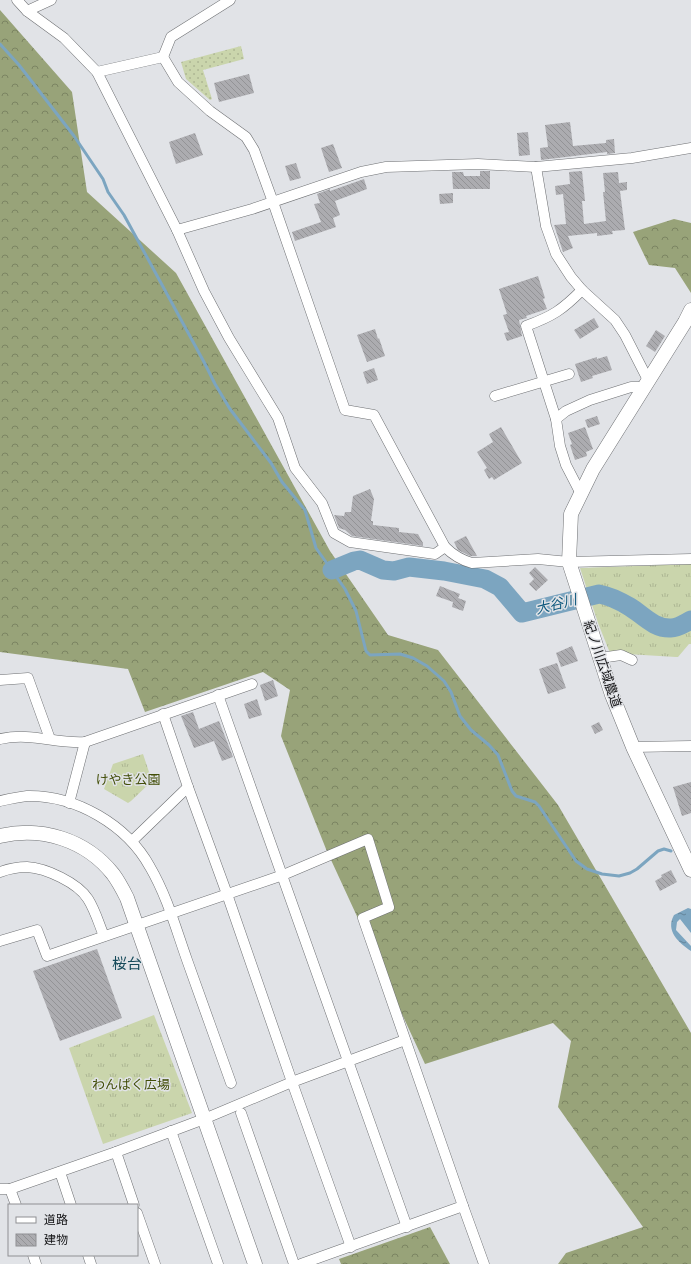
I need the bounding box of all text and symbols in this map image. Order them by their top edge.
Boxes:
water label: 大谷川 [533,590,580,617]
street label: 紀ノ川広域農道 [581,618,625,710]
park label: けやき公園 [95,771,161,787]
district label: 桜台 [112,954,142,972]
park label: わんぱく広場 [92,1076,170,1092]
legend [8,1204,138,1256]
text: 道路 [44,1212,68,1226]
text: 建物 [44,1232,68,1246]

